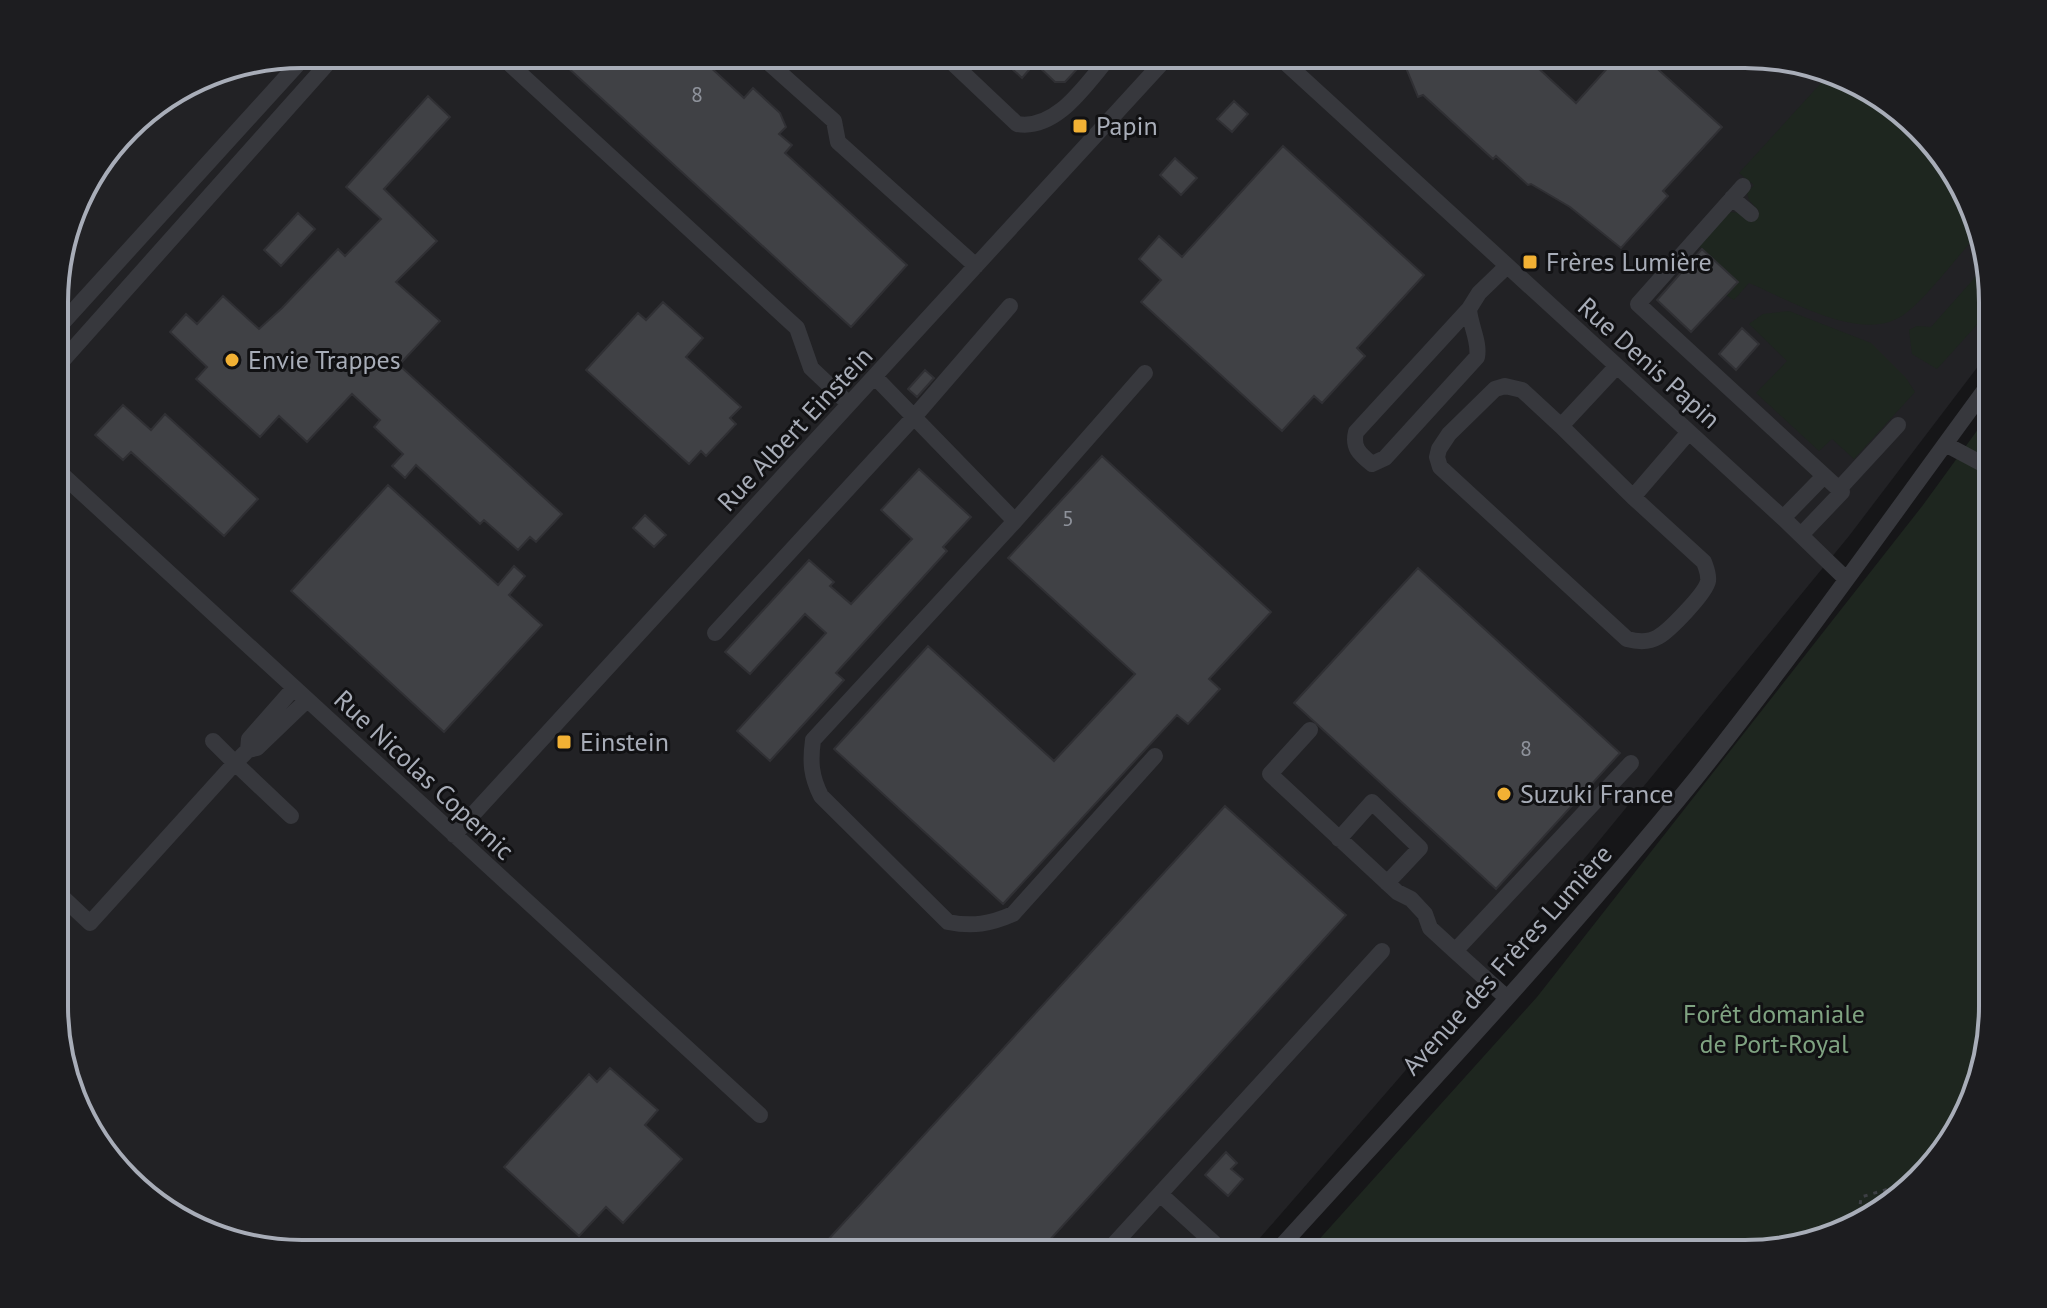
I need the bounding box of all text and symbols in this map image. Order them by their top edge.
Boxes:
house number: 8 [691,80,703,108]
place label: Papin [1096,109,1158,142]
marker: Papin [1071,117,1089,135]
place label: Frères Lumière [1546,245,1712,278]
marker: Frères Lumière [1521,253,1539,271]
street label: Rue Denis Papin [1571,290,1727,435]
street label: Rue Albert Einstein [710,340,879,518]
place label: Envie Trappes [248,343,401,376]
marker: Envie Trappes [223,351,241,369]
house number: 5 [1062,504,1074,532]
street label: Rue Nicolas Copernic [327,683,521,867]
place label: Einstein [580,725,669,758]
marker: Einstein [555,733,573,751]
house number: 8 [1520,734,1532,762]
place label: Suzuki France [1520,777,1674,810]
marker: Suzuki France [1495,785,1513,803]
street label: Avenue des Frères Lumière [1394,838,1619,1082]
park label: Forêt domaniale de Port-Royal [1683,997,1865,1060]

